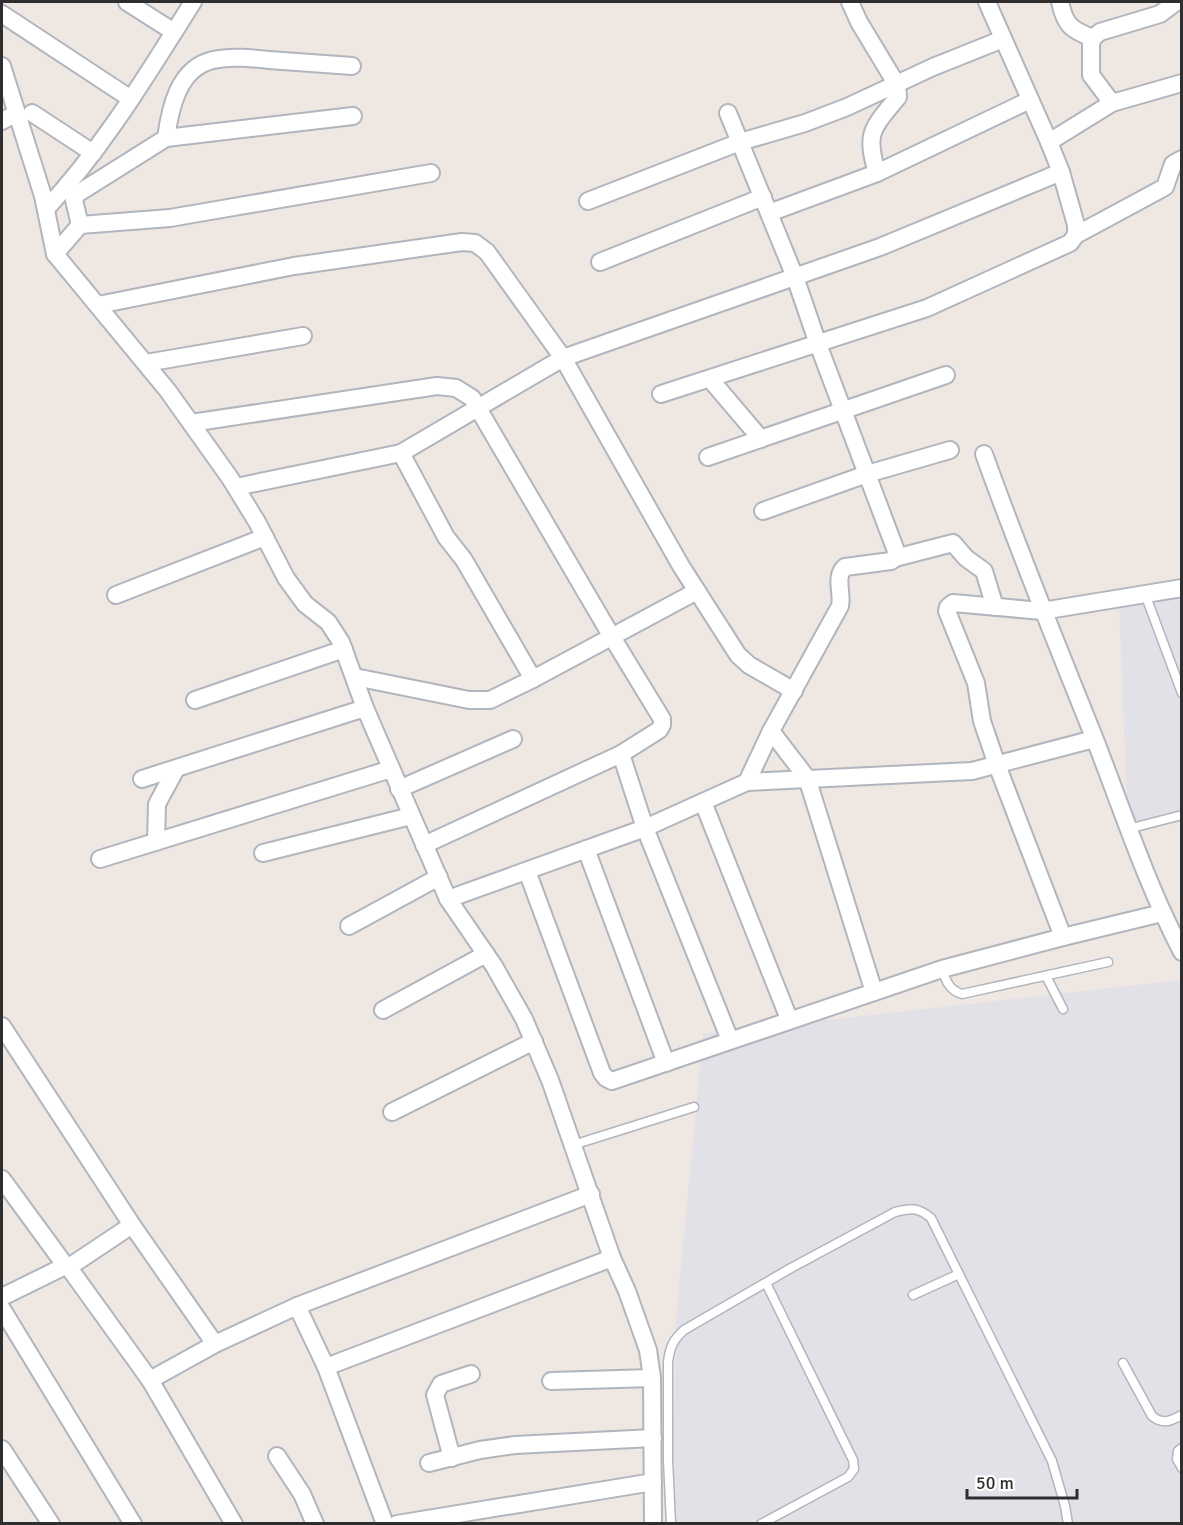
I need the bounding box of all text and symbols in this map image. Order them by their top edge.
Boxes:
scale bar [967,1462,1076,1500]
text: 50 m [976,1472,1014,1494]

